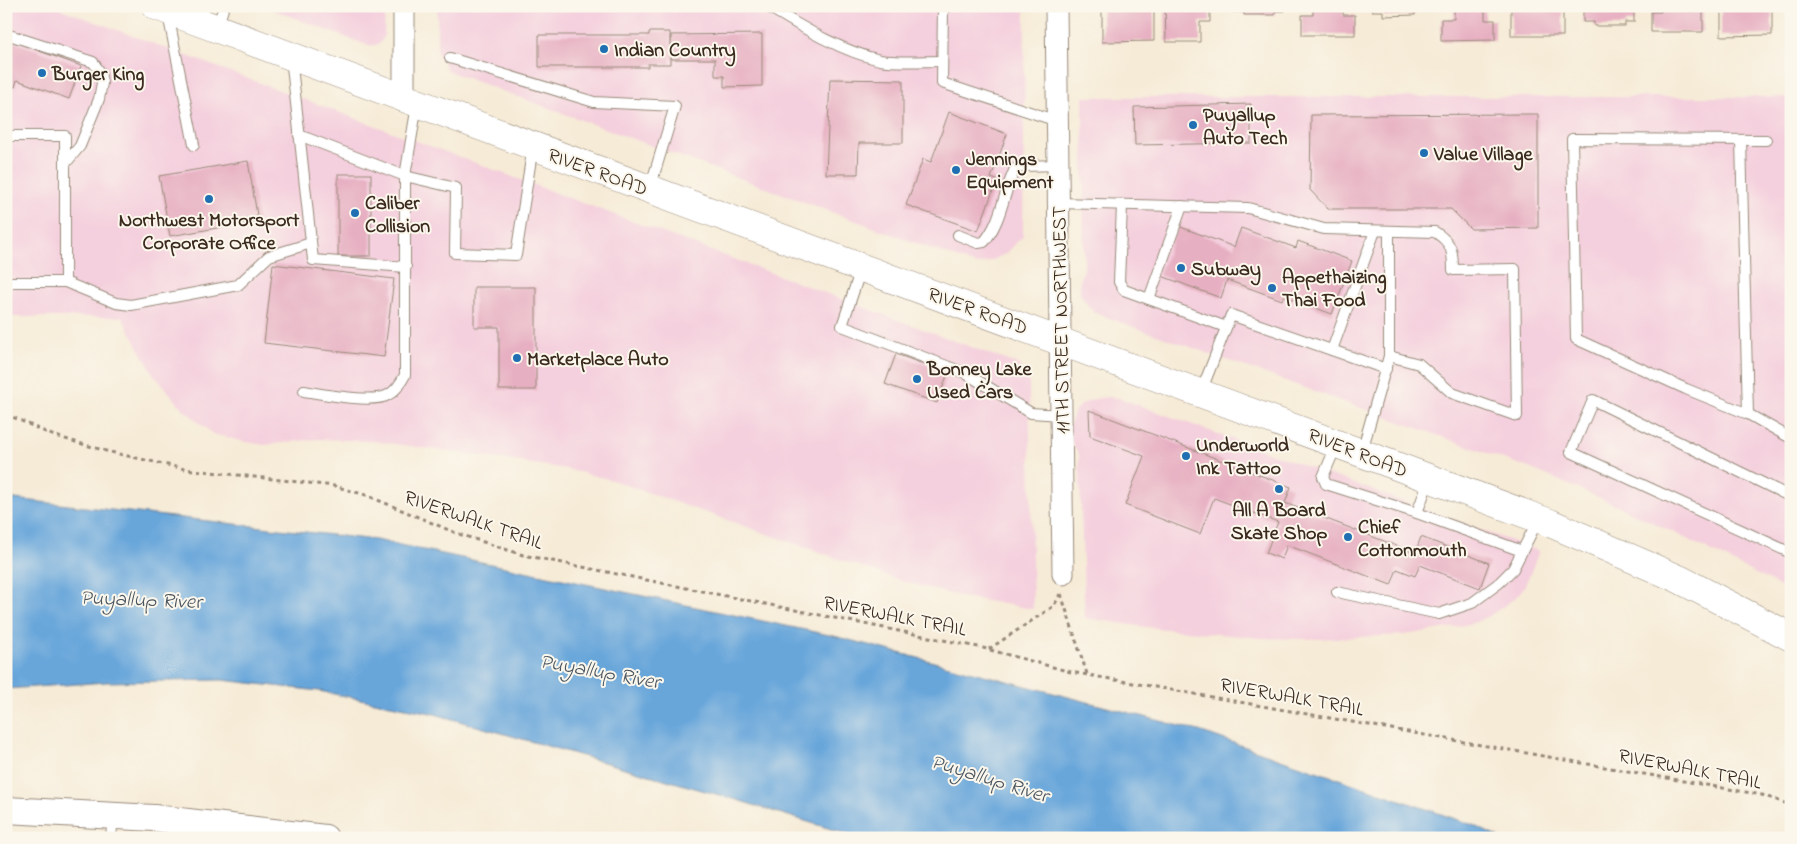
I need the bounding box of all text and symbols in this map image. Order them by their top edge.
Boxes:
place label: Indian Country [614,37,736,67]
marker: Indian Country [598,43,610,55]
place label: Burger King [51,61,144,91]
marker: Burger King [36,67,48,79]
place label: Puyallup Auto Tech [1203,102,1288,154]
marker: Puyallup Auto Tech [1187,119,1199,131]
place label: Value Village [1433,141,1533,171]
street label: RIVER ROAD [543,142,651,205]
place label: Jennings Equipment [966,146,1054,198]
marker: Value Village [1418,147,1430,159]
marker: Jennings Equipment [950,164,962,176]
place label: Caliber Collision [365,190,430,242]
marker: Northwest Motorsport Corporate Office [203,193,215,205]
street label: 11TH STREET NORTHWEST [1046,206,1079,434]
place label: Northwest Motorsport Corporate Office [119,207,300,259]
marker: Caliber Collision [349,207,361,219]
place label: Subway [1191,256,1261,286]
marker: Subway [1175,262,1187,274]
place label: Appethaizing Thai Food [1282,264,1387,316]
street label: RIVER ROAD [923,281,1031,344]
marker: Appethaizing Thai Food [1266,282,1278,294]
place label: Marketplace Auto [527,346,669,375]
marker: Marketplace Auto [511,352,523,364]
place label: Bonney Lake Used Cars [926,356,1033,408]
marker: Bonney Lake Used Cars [911,373,923,385]
street label: RIVER ROAD [1303,422,1411,487]
place label: Underworld Ink Tattoo [1196,432,1290,484]
marker: Underworld Ink Tattoo [1180,450,1192,462]
marker: All A Board Skate Shop [1273,483,1285,495]
street label: RIVERWALK TRAIL [400,484,547,559]
place label: All A Board Skate Shop [1231,497,1327,549]
place label: Chief Cottonmouth [1358,514,1467,566]
marker: Chief Cottonmouth [1342,531,1354,543]
water label: Puyallup River [80,584,205,618]
street label: RIVERWALK TRAIL [820,589,969,646]
water label: Puyallup River [537,648,665,699]
street label: RIVERWALK TRAIL [1218,672,1366,725]
street label: RIVERWALK TRAIL [1615,742,1764,799]
water label: Puyallup River [927,748,1054,813]

